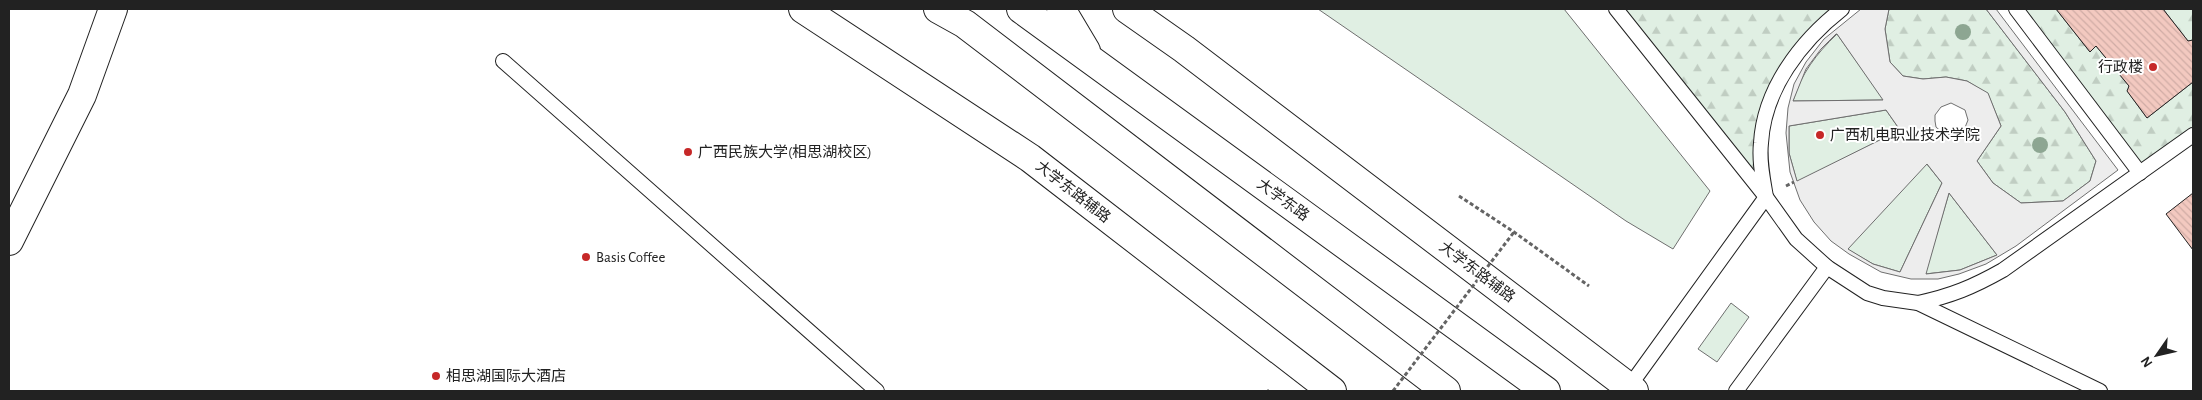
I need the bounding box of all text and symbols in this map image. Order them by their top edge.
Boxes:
place label: 行政楼 [2098,59,2143,75]
marker: 行政楼 [2147,61,2159,73]
place label: 广西机电职业技术学院 [1830,127,1980,143]
marker: 广西机电职业技术学院 [1814,129,1826,141]
place label: 广西民族大学(相思湖校区) [698,143,872,160]
marker: 广西民族大学(相思湖校区) [682,146,694,158]
street label: 大学东路辅路 [1033,158,1114,226]
street label: 大学东路 [1254,175,1312,224]
street label: 大学东路辅路 [1437,238,1518,305]
place label: Basis Coffee [596,250,665,265]
marker: Basis Coffee [580,251,592,263]
north arrow [2132,330,2182,380]
text: N [2139,354,2156,370]
place label: 相思湖国际大酒店 [446,368,566,384]
marker: 相思湖国际大酒店 [430,370,442,382]

